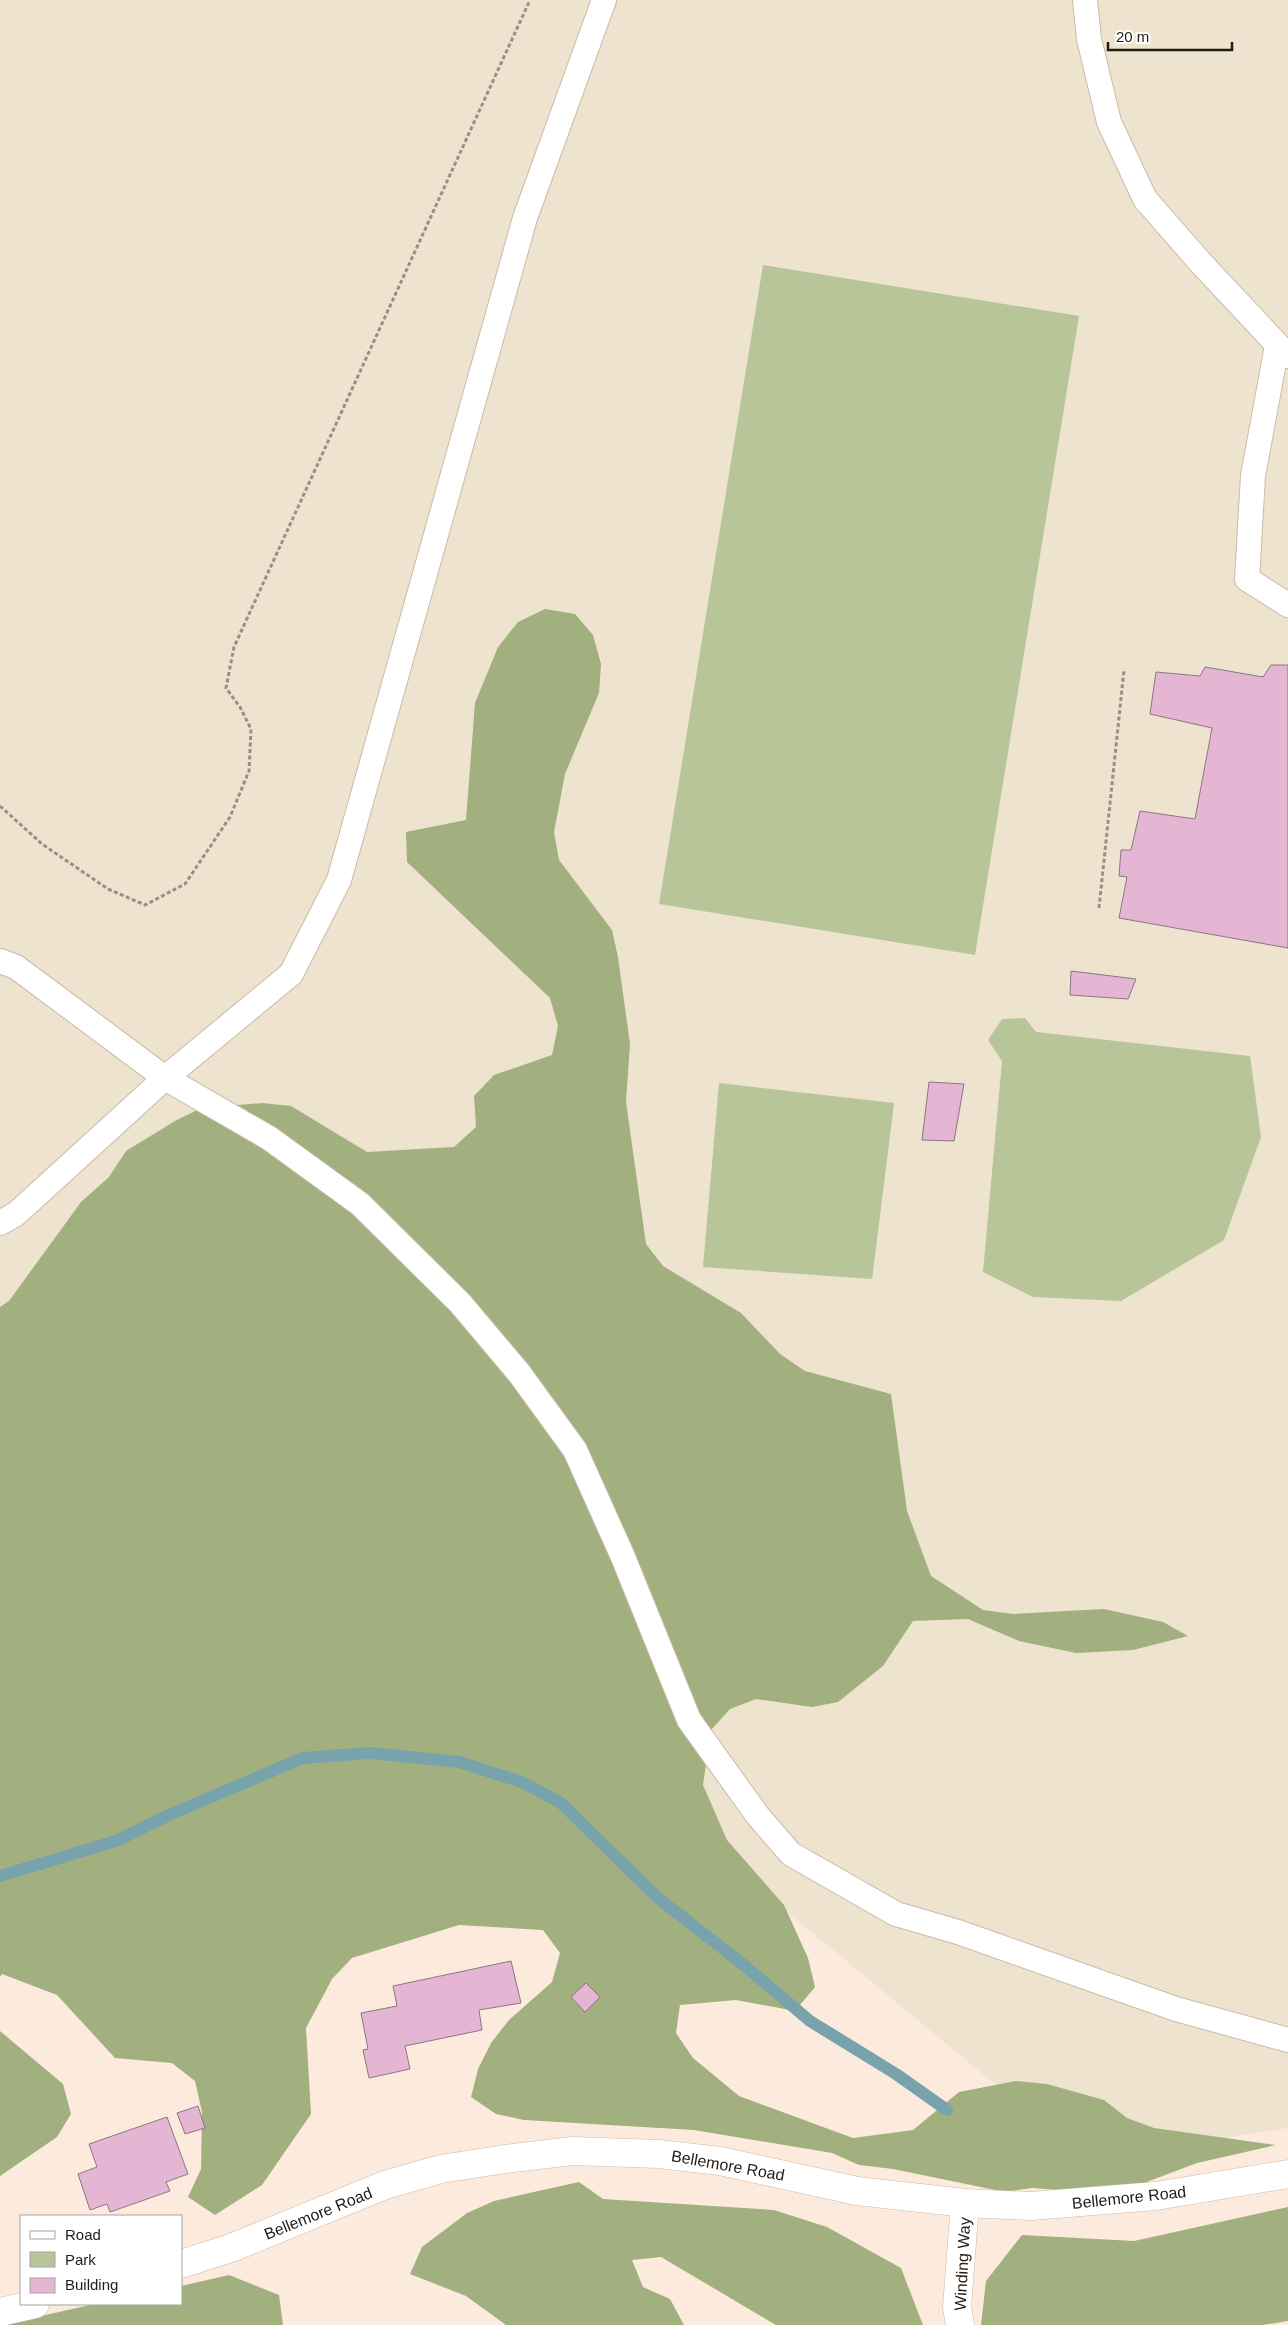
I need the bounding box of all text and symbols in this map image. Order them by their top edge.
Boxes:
scale bar [1108,20,1232,52]
text: 20 m [1116,28,1149,45]
street label: Bellemore Road [670,2147,786,2184]
street label: Bellemore Road [1071,2183,1187,2212]
street label: Bellemore Road [262,2184,375,2243]
legend [20,2215,182,2305]
street label: Winding Way [952,2217,973,2311]
text: Road [65,2226,101,2243]
text: Park [65,2251,96,2268]
text: Building [65,2276,118,2293]

